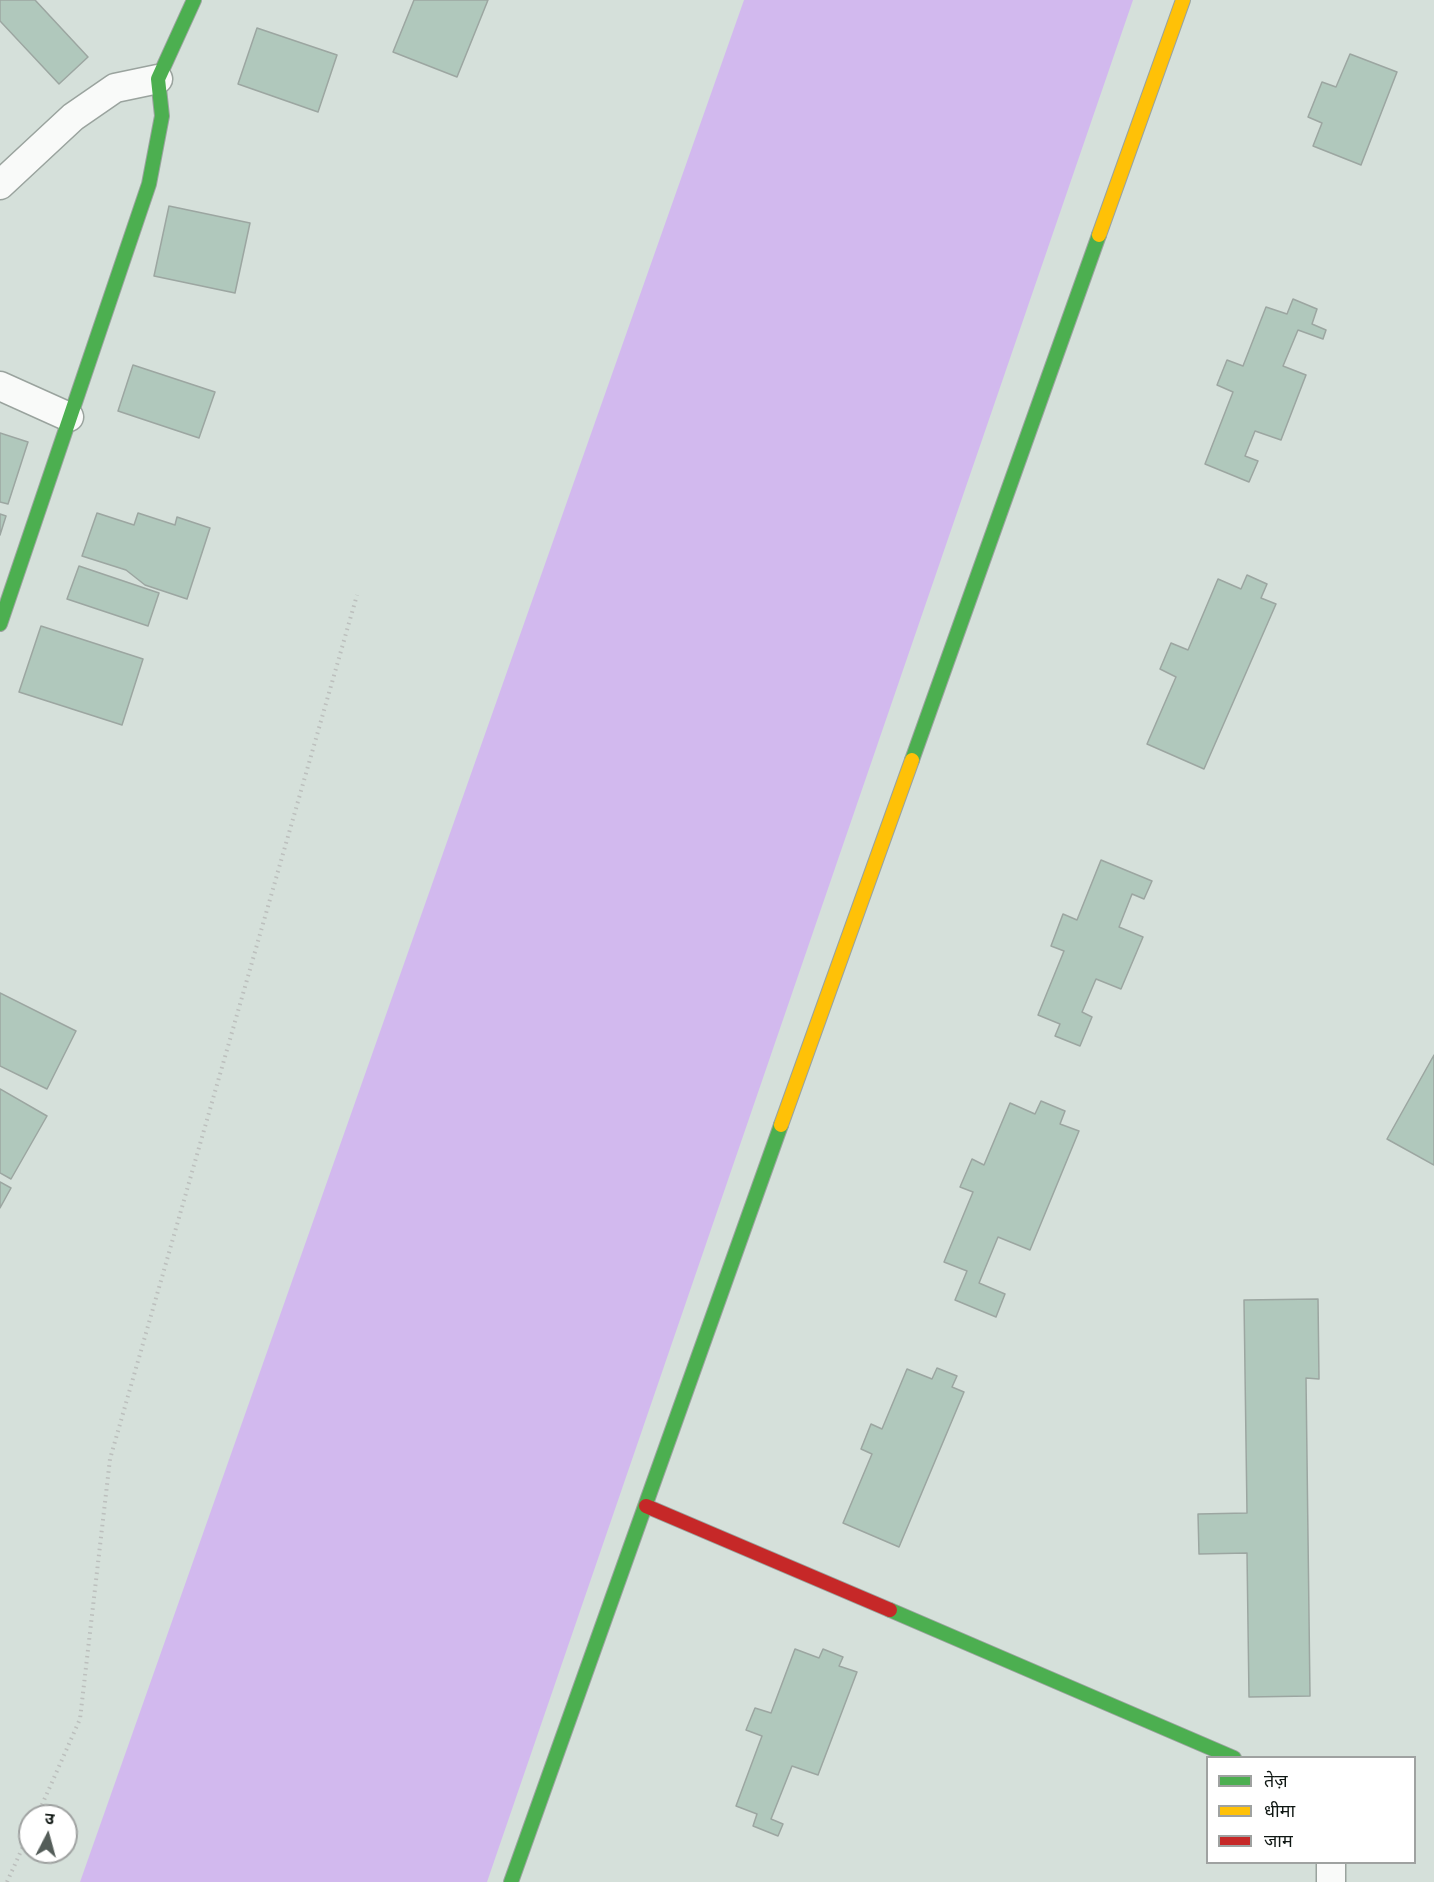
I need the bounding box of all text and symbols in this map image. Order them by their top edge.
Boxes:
legend [1206,1756,1416,1864]
text: तेज़ [1264,1768,1288,1792]
text: धीमा [1264,1798,1295,1822]
north arrow [18,1804,78,1864]
text: उ [44,1807,55,1830]
text: जाम [1264,1828,1293,1852]

